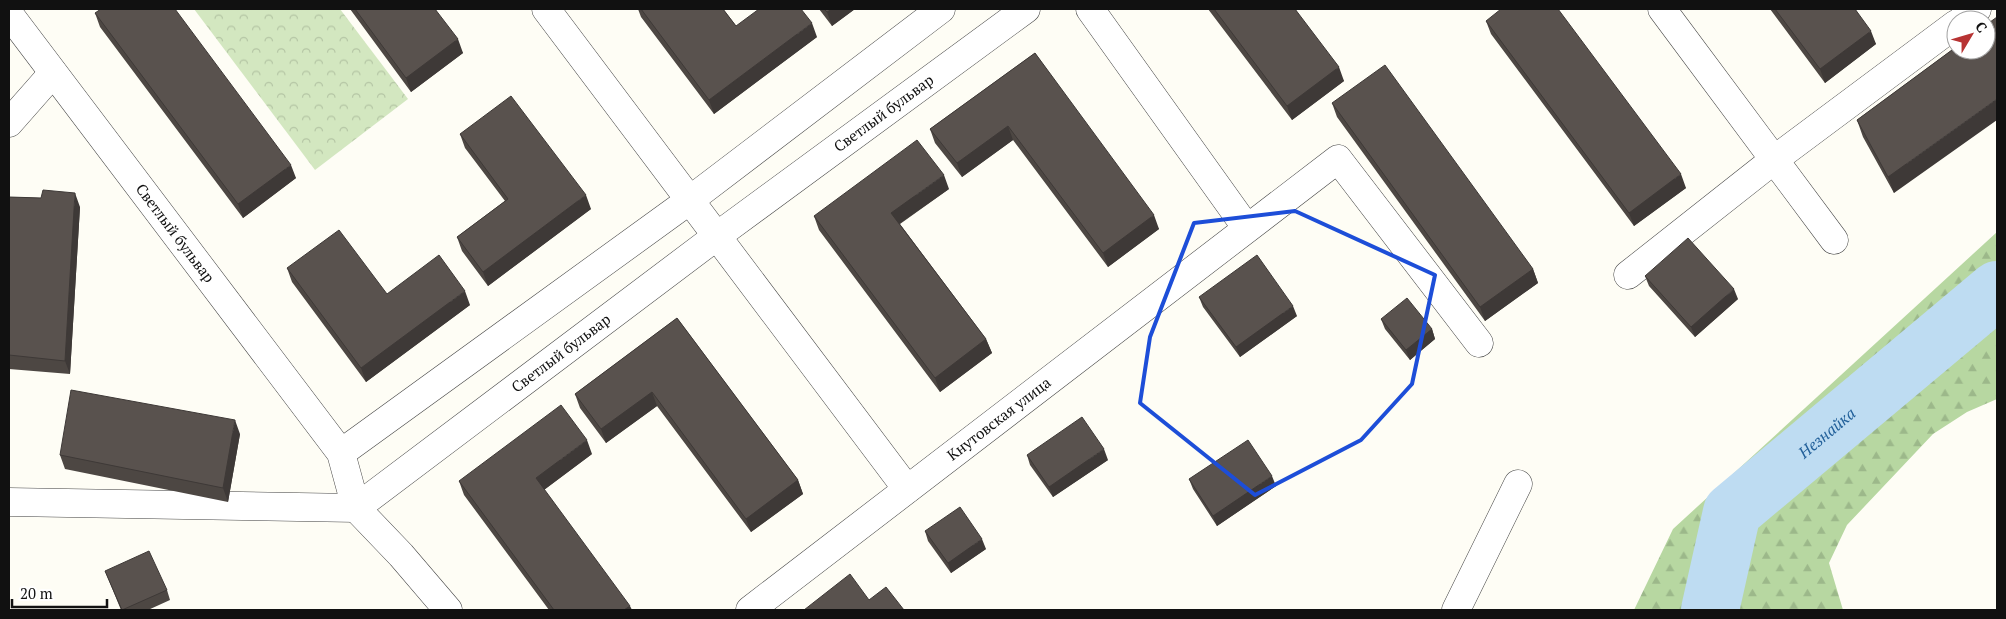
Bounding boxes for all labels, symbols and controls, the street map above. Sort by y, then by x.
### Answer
north arrow [1946,10,1996,60]
text: С [1971,17,1992,36]
street label: Светлый бульвар [829,69,937,156]
street label: Светлый бульвар [132,179,220,286]
street label: Светлый бульвар [507,309,614,396]
street label: Кнутовская улица [943,372,1055,464]
water label: Незнайка [1793,402,1860,464]
scale bar [12,576,108,608]
text: 20 m [20,583,53,603]

